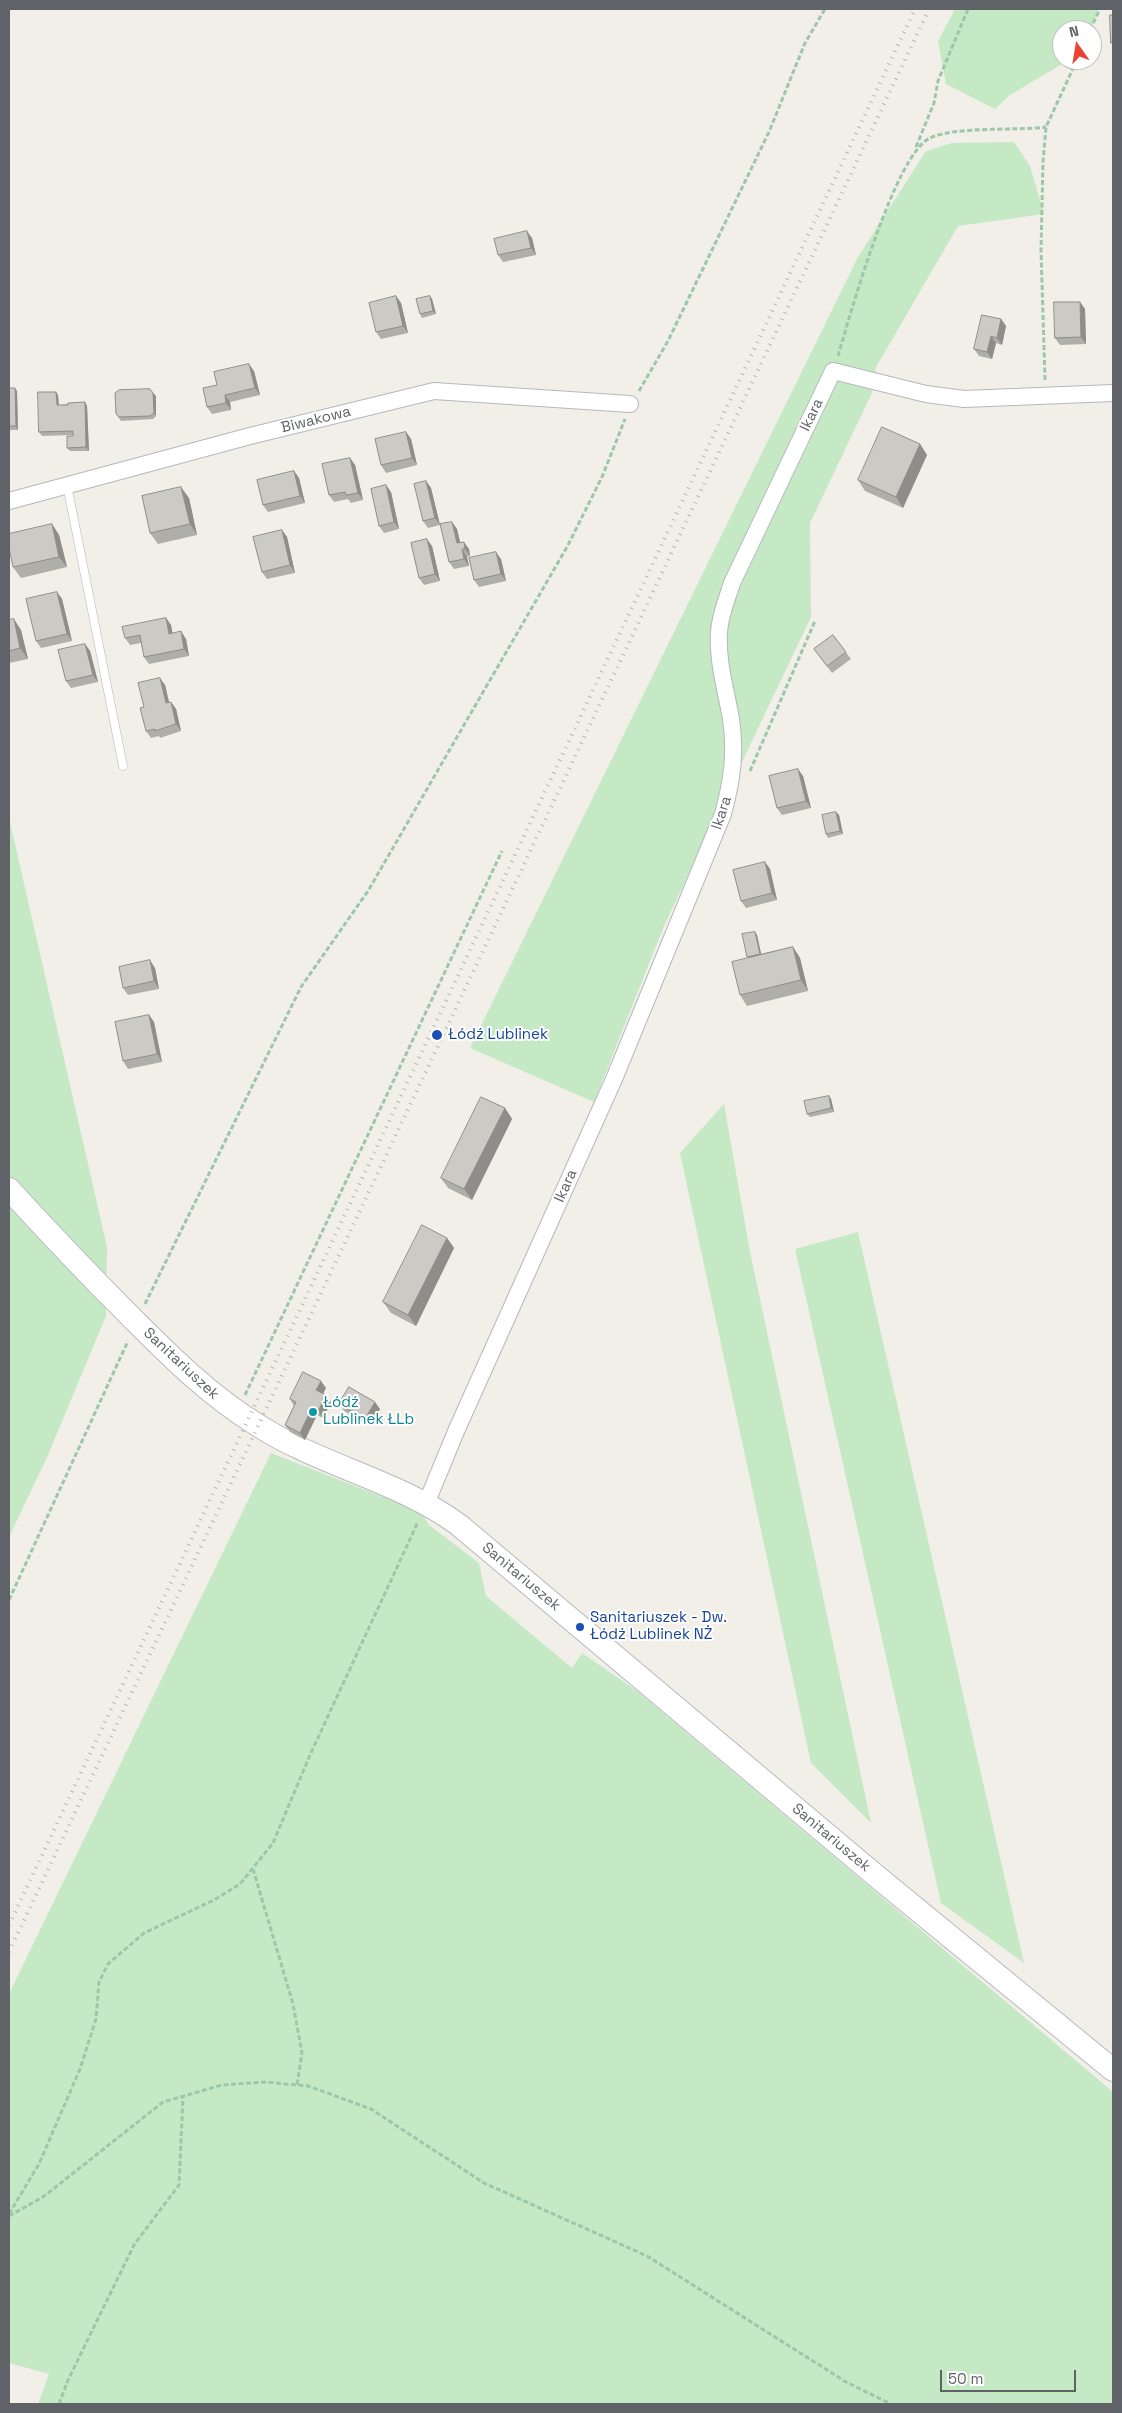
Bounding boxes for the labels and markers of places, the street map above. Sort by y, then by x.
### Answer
place label: Łódź Lublinek [448,1026,548,1044]
marker: Łódź Lublinek [430,1028,444,1042]
place label: Łódź Lublinek ŁLb [323,1394,414,1429]
marker: Łódź Lublinek ŁLb [307,1406,319,1418]
place label: Sanitariuszek - Dw. Łódź Lublinek NŻ [590,1609,727,1644]
marker: Sanitariuszek - Dw. Łódź Lublinek NŻ [574,1621,586,1633]

